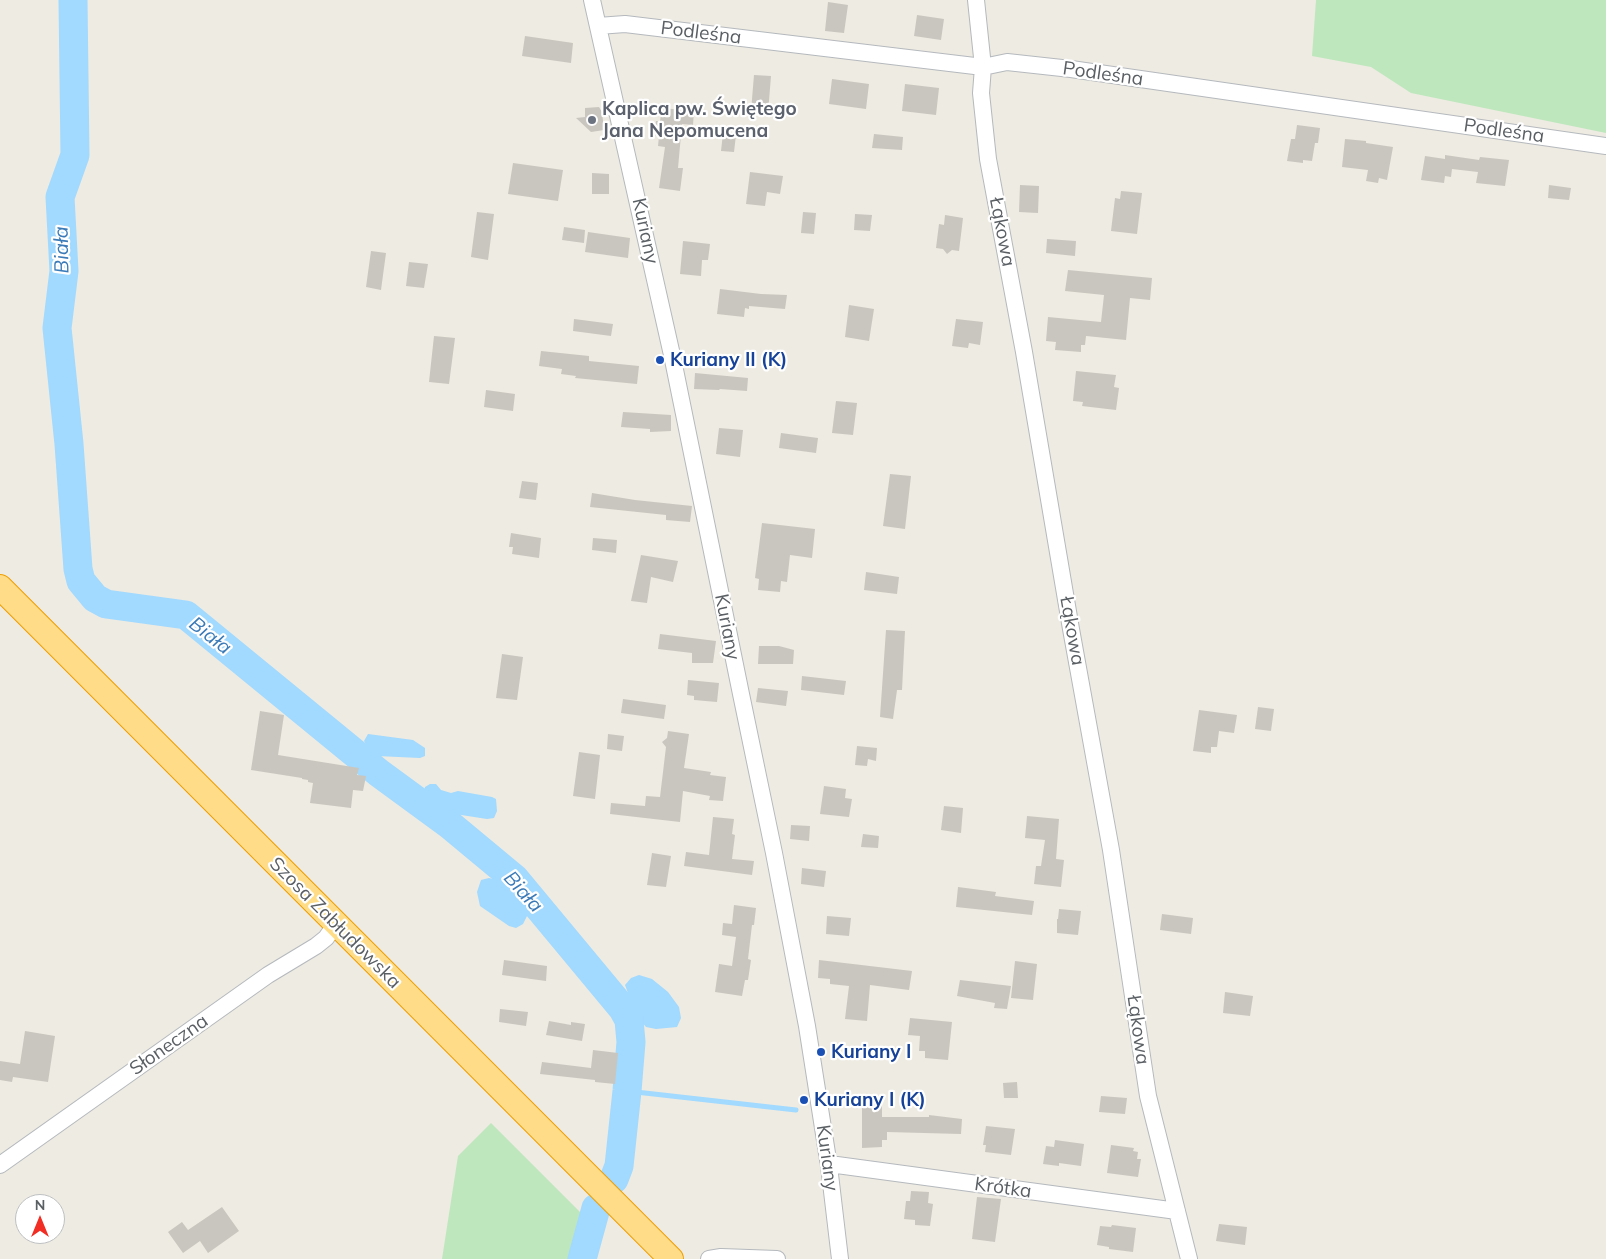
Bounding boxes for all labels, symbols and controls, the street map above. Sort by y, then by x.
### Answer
street label: Podleśna [659,17,743,49]
street label: Podleśna [1061,57,1145,91]
place label: Kaplica pw. Świętego Jana Nepomucena [602,98,797,142]
marker: Kaplica pw. Świętego Jana Nepomucena [586,114,598,126]
street label: Podleśna [1462,114,1546,148]
street label: Kuriany [627,196,663,266]
street label: Łąkowa [984,196,1020,268]
water label: Biała [50,226,74,274]
place label: Kuriany II (K) [670,349,787,371]
marker: Kuriany II (K) [654,354,666,366]
street label: Kuriany [709,592,745,662]
street label: Łąkowa [1055,595,1089,667]
water label: Biała [184,612,236,660]
street label: Szosa Zabłudowska [265,853,405,993]
water label: Biała [498,866,548,918]
street label: Łąkowa [1122,994,1154,1066]
street label: Słoneczna [125,1010,213,1080]
place label: Kuriany I [831,1041,911,1063]
marker: Kuriany I [815,1046,827,1058]
place label: Kuriany I (K) [814,1089,926,1111]
marker: Kuriany I (K) [798,1094,810,1106]
street label: Kuriany [811,1123,843,1193]
street label: Krótka [973,1173,1033,1203]
north arrow [15,1194,65,1244]
text: N [35,1196,45,1214]

